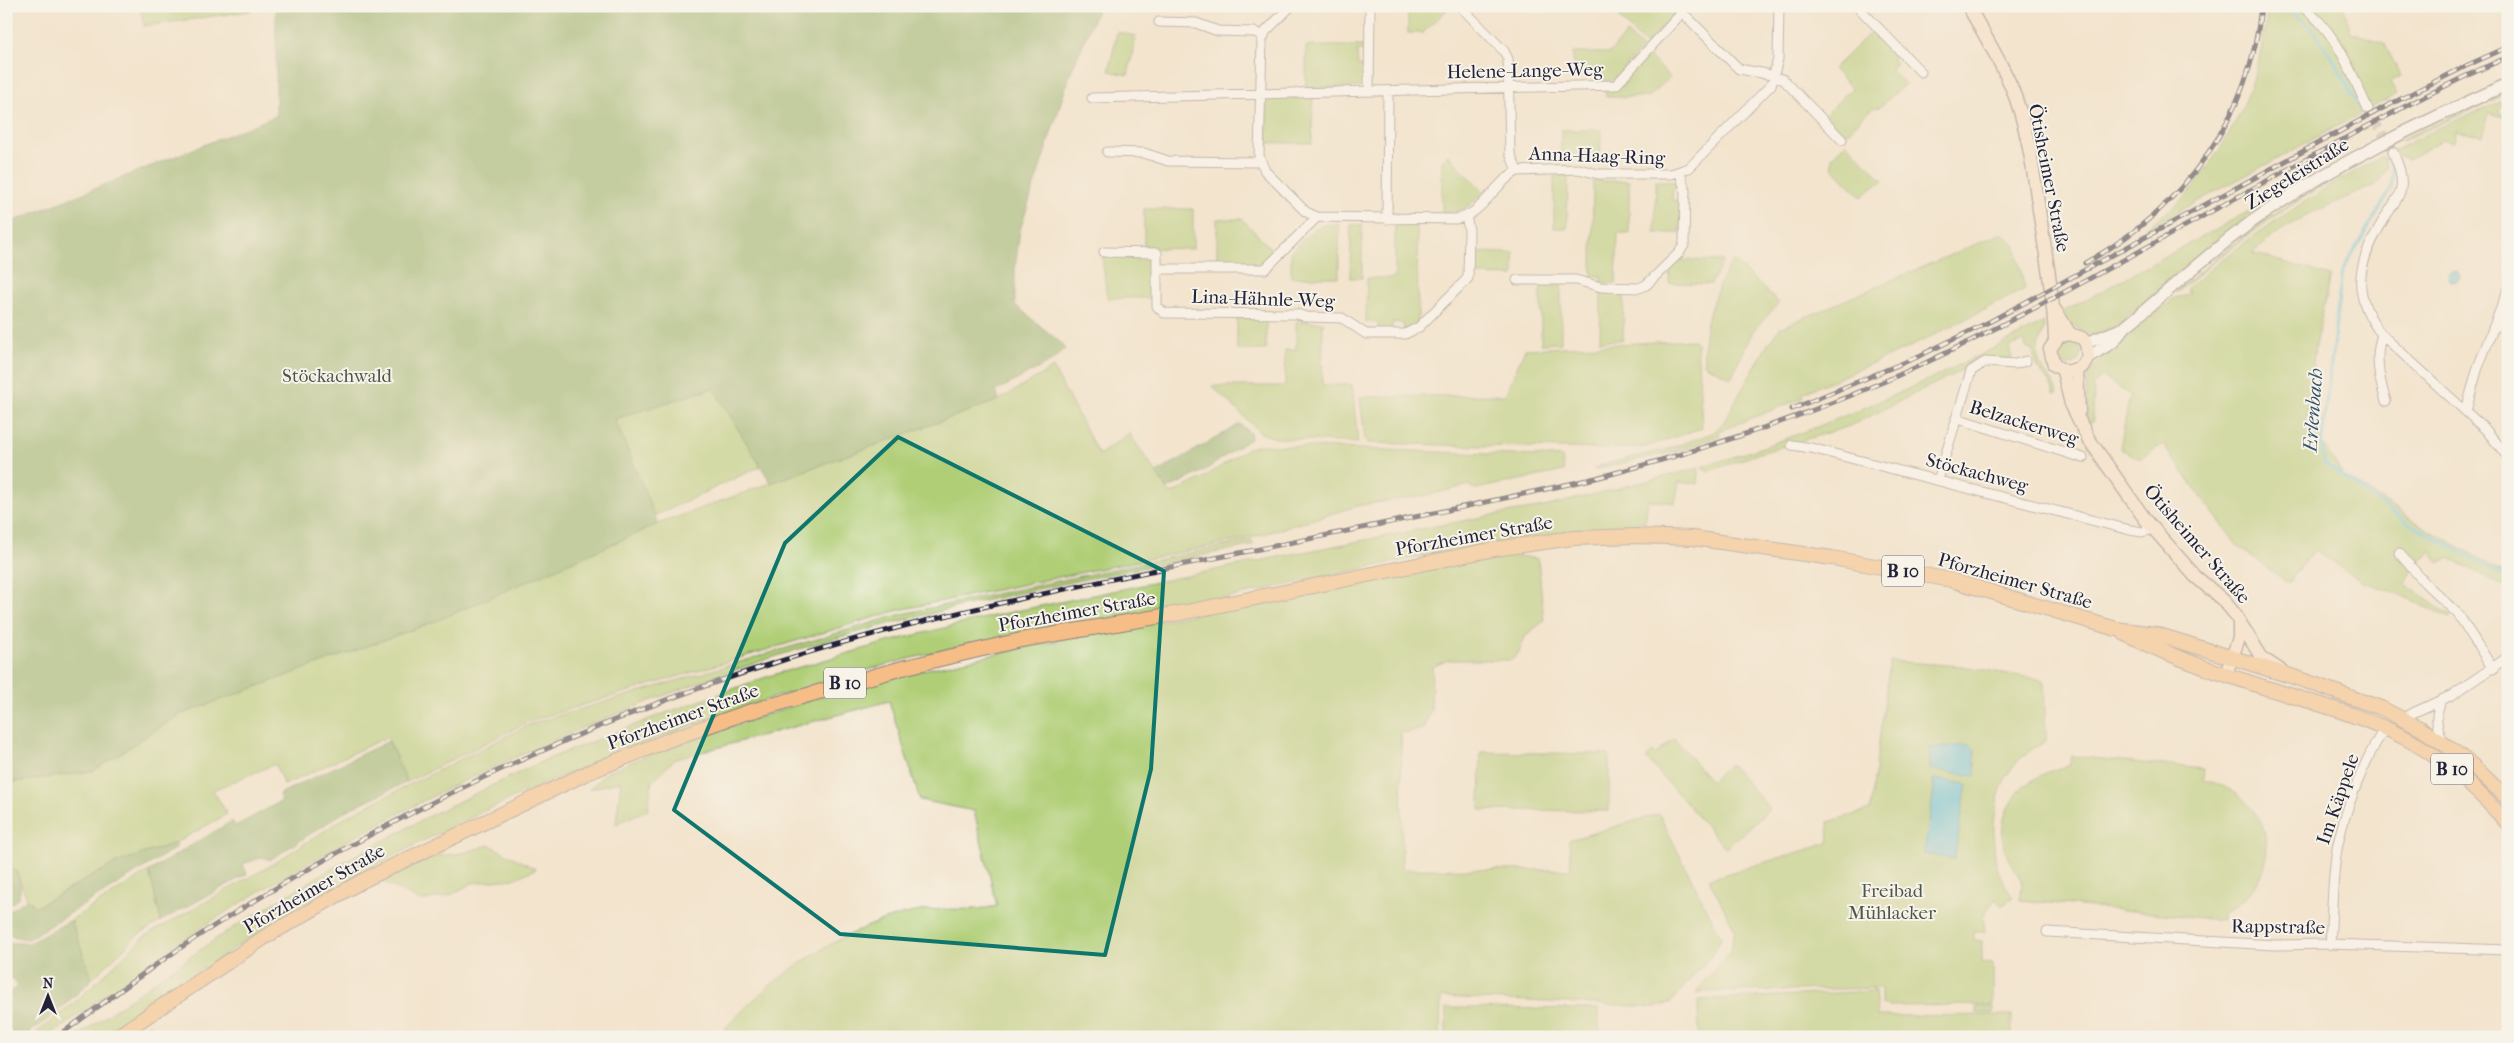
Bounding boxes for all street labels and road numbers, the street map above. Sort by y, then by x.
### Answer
street label: Helene-Lange-Weg [1446,59,1604,83]
street label: Ötisheimer Straße [2024,102,2074,254]
street label: Ziegeleistraße [2241,133,2353,215]
street label: Anna-Haag-Ring [1527,143,1666,169]
street label: Lina-Hähnle-Weg [1191,285,1336,313]
street label: Belzackerweg [1967,396,2082,450]
street label: Stöckachweg [1923,449,2031,497]
street label: Ötisheimer Straße [2139,480,2255,608]
street label: Pforzheimer Straße [1394,511,1554,561]
street label: Pforzheimer Straße [1935,548,2095,614]
road number: B 10 [1882,556,1924,586]
street label: Pforzheimer Straße [997,587,1157,637]
road number: B 10 [824,668,866,698]
street label: Pforzheimer Straße [604,679,762,755]
street label: Im Käppele [2312,751,2364,847]
road number: B 10 [2431,754,2473,784]
street label: Pforzheimer Straße [239,840,389,938]
street label: Rappstraße [2231,915,2325,939]

